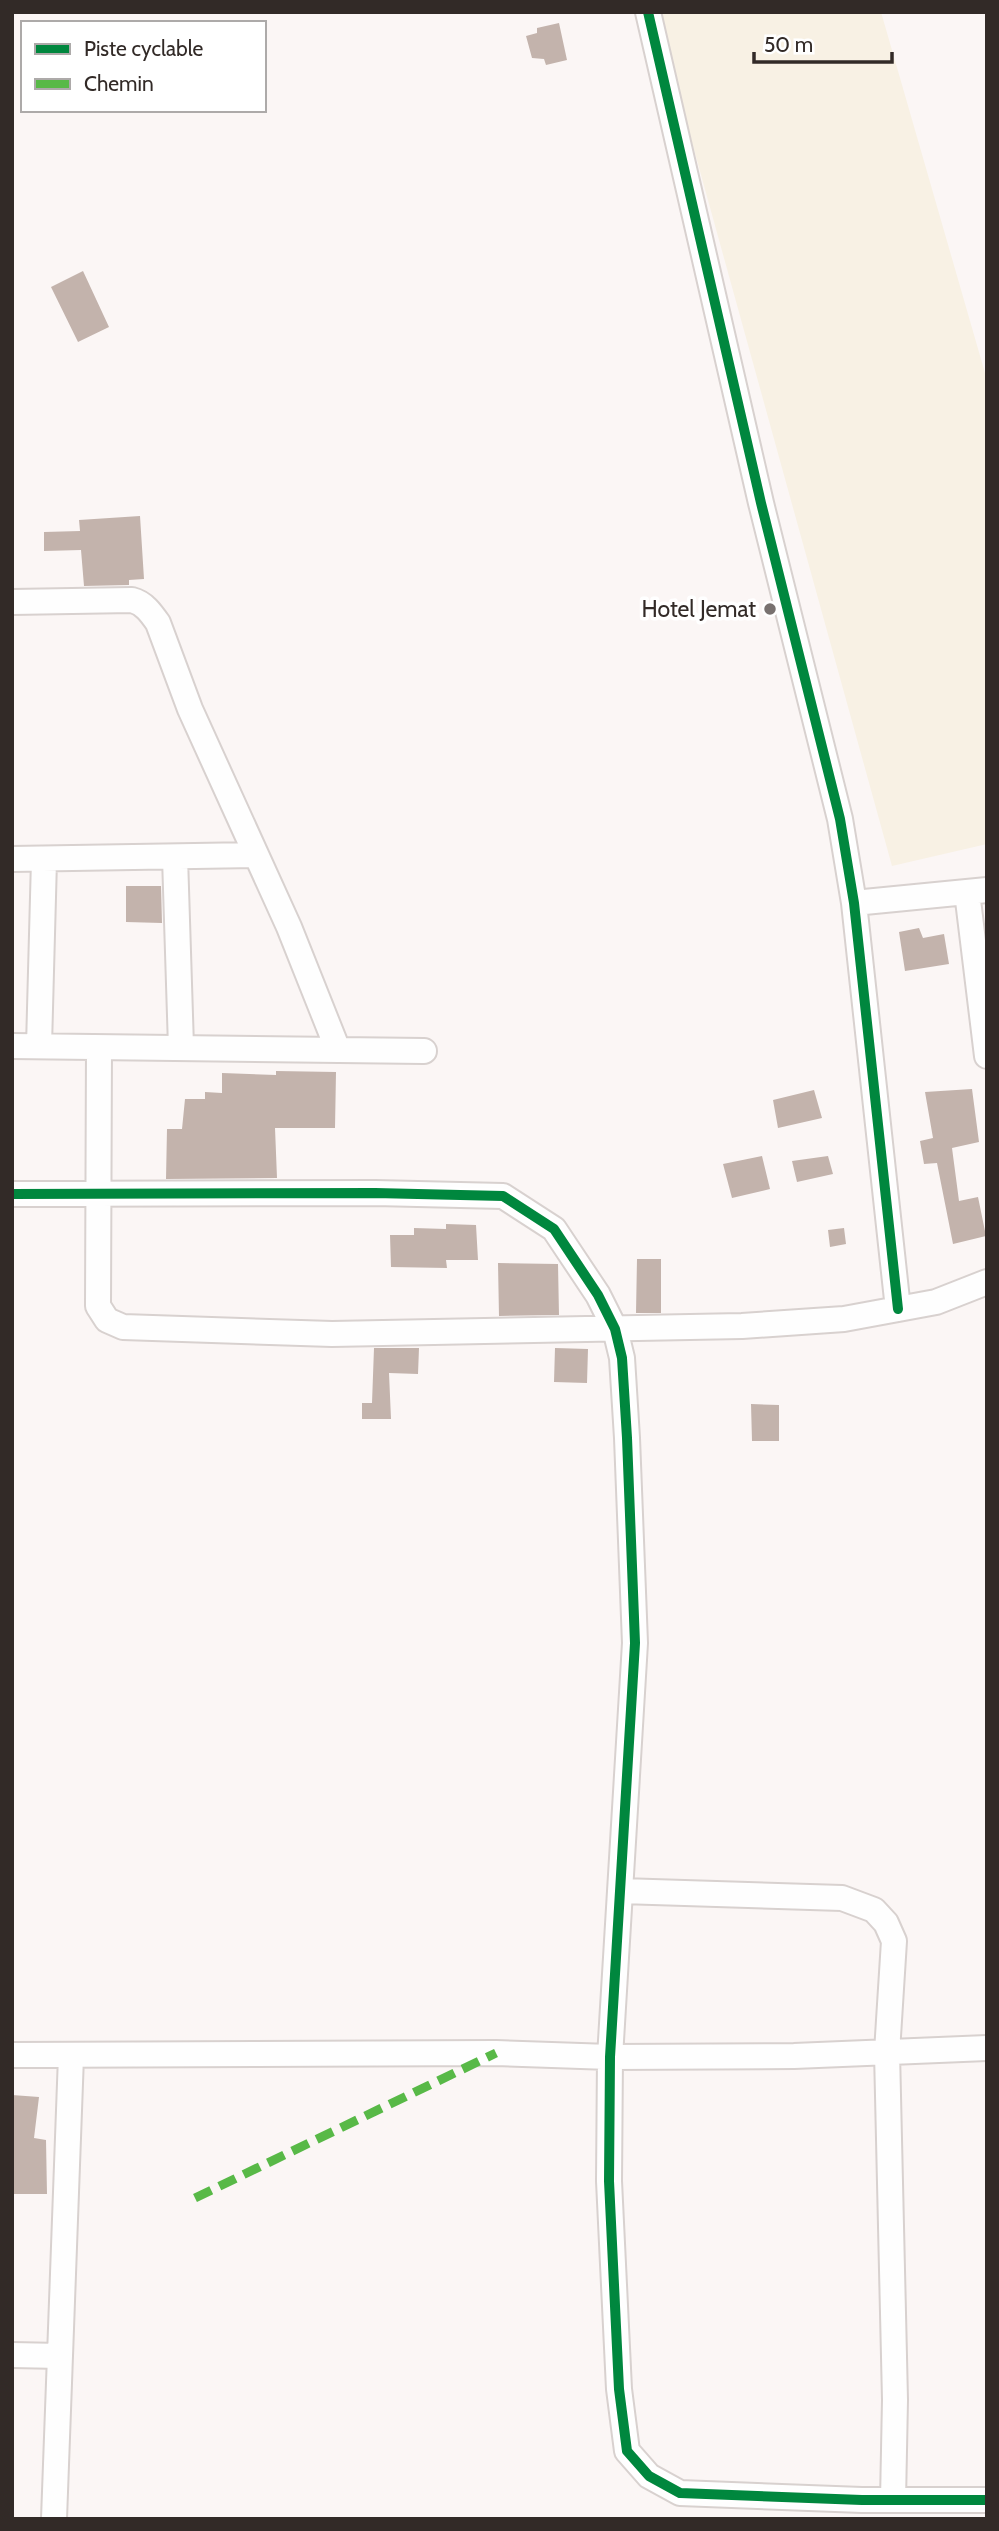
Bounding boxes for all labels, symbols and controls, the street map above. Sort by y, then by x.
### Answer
legend [21,21,266,112]
scale bar [754,21,892,65]
text: 50 m [764,32,813,57]
text: Piste cyclable [84,36,204,61]
text: Chemin [84,71,154,96]
place label: Hotel Jemat [642,595,756,623]
marker: Hotel Jemat [762,601,778,617]

